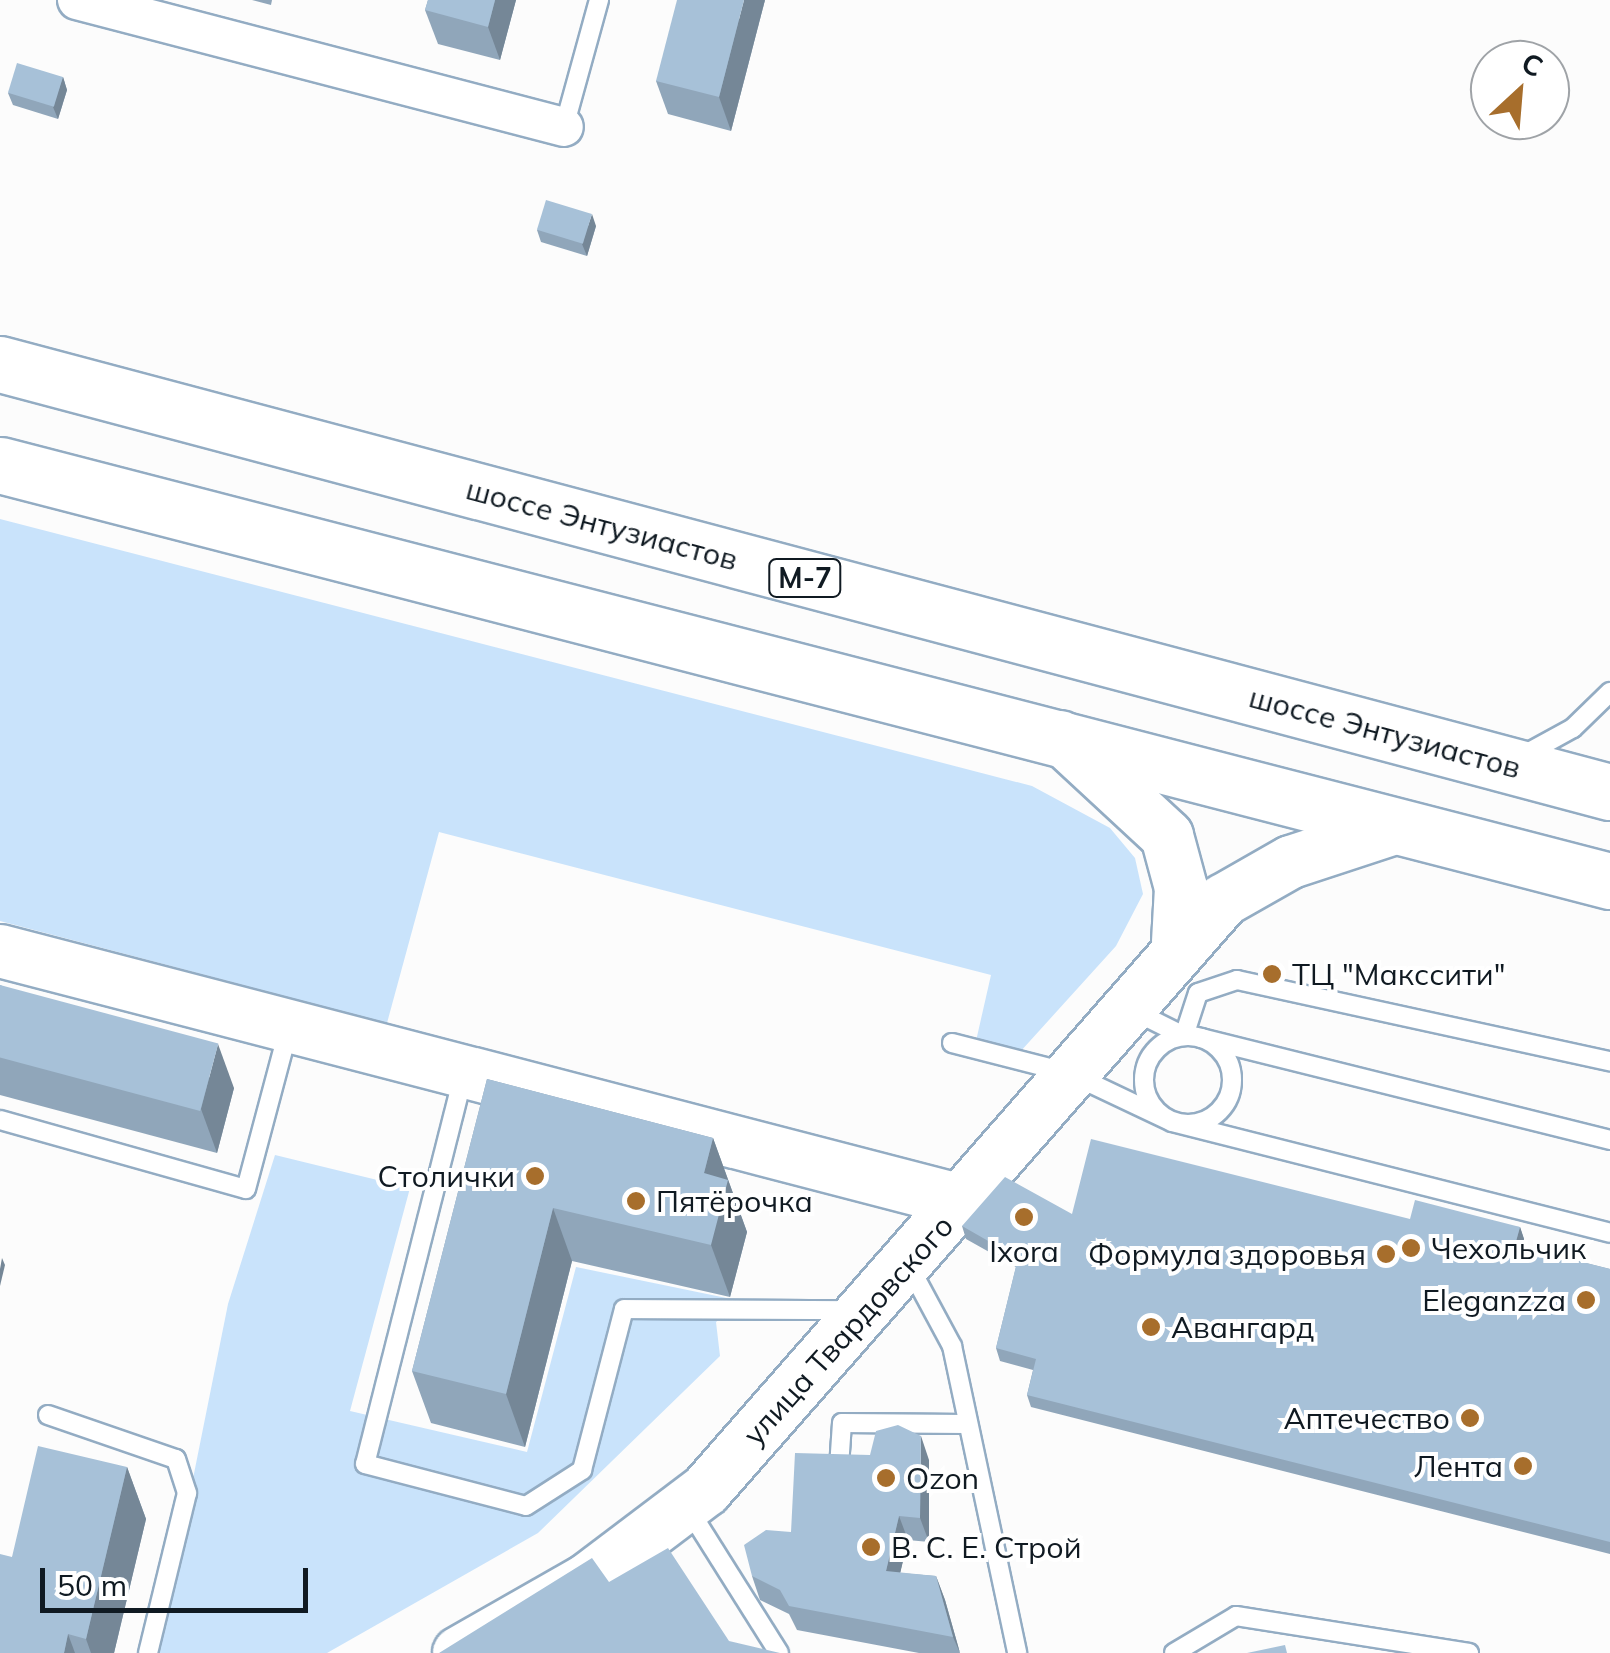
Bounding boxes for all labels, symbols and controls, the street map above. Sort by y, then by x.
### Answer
north arrow [1470,40,1570,140]
text: С [1516,44,1549,84]
street label: шоссе Энтузиастов [462,470,742,578]
road number: М-7 [768,555,842,601]
street label: шоссе Энтузиастов [1245,678,1525,786]
place label: ТЦ "Макссити" [1292,956,1505,992]
marker: ТЦ "Макссити" [1261,963,1283,985]
place label: Столички [377,1158,515,1194]
marker: Столички [524,1165,546,1187]
place label: Пятёрочка [656,1183,813,1219]
marker: Пятёрочка [625,1190,647,1212]
marker: Ixora [1013,1206,1035,1228]
street label: улица Твардовского [735,1208,961,1452]
place label: Чехольчик [1431,1230,1586,1266]
place label: Ixora [989,1233,1059,1269]
place label: Формула здоровья [1088,1236,1366,1272]
marker: Чехольчик [1400,1237,1422,1259]
marker: Формула здоровья [1375,1243,1397,1265]
place label: Eleganzza [1422,1282,1566,1318]
marker: Eleganzza [1575,1289,1597,1311]
place label: Авангард [1171,1309,1314,1345]
marker: Авангард [1140,1316,1162,1338]
place label: Аптечество [1283,1400,1450,1436]
marker: Аптечество [1459,1407,1481,1429]
place label: Лента [1414,1448,1503,1484]
marker: Лента [1512,1455,1534,1477]
place label: Ozon [906,1460,979,1496]
marker: Ozon [875,1467,897,1489]
place label: В. С. Е. Строй [891,1529,1082,1565]
marker: В. С. Е. Строй [860,1536,882,1558]
scale bar [45,1548,312,1610]
text: 50 m [57,1566,127,1604]

